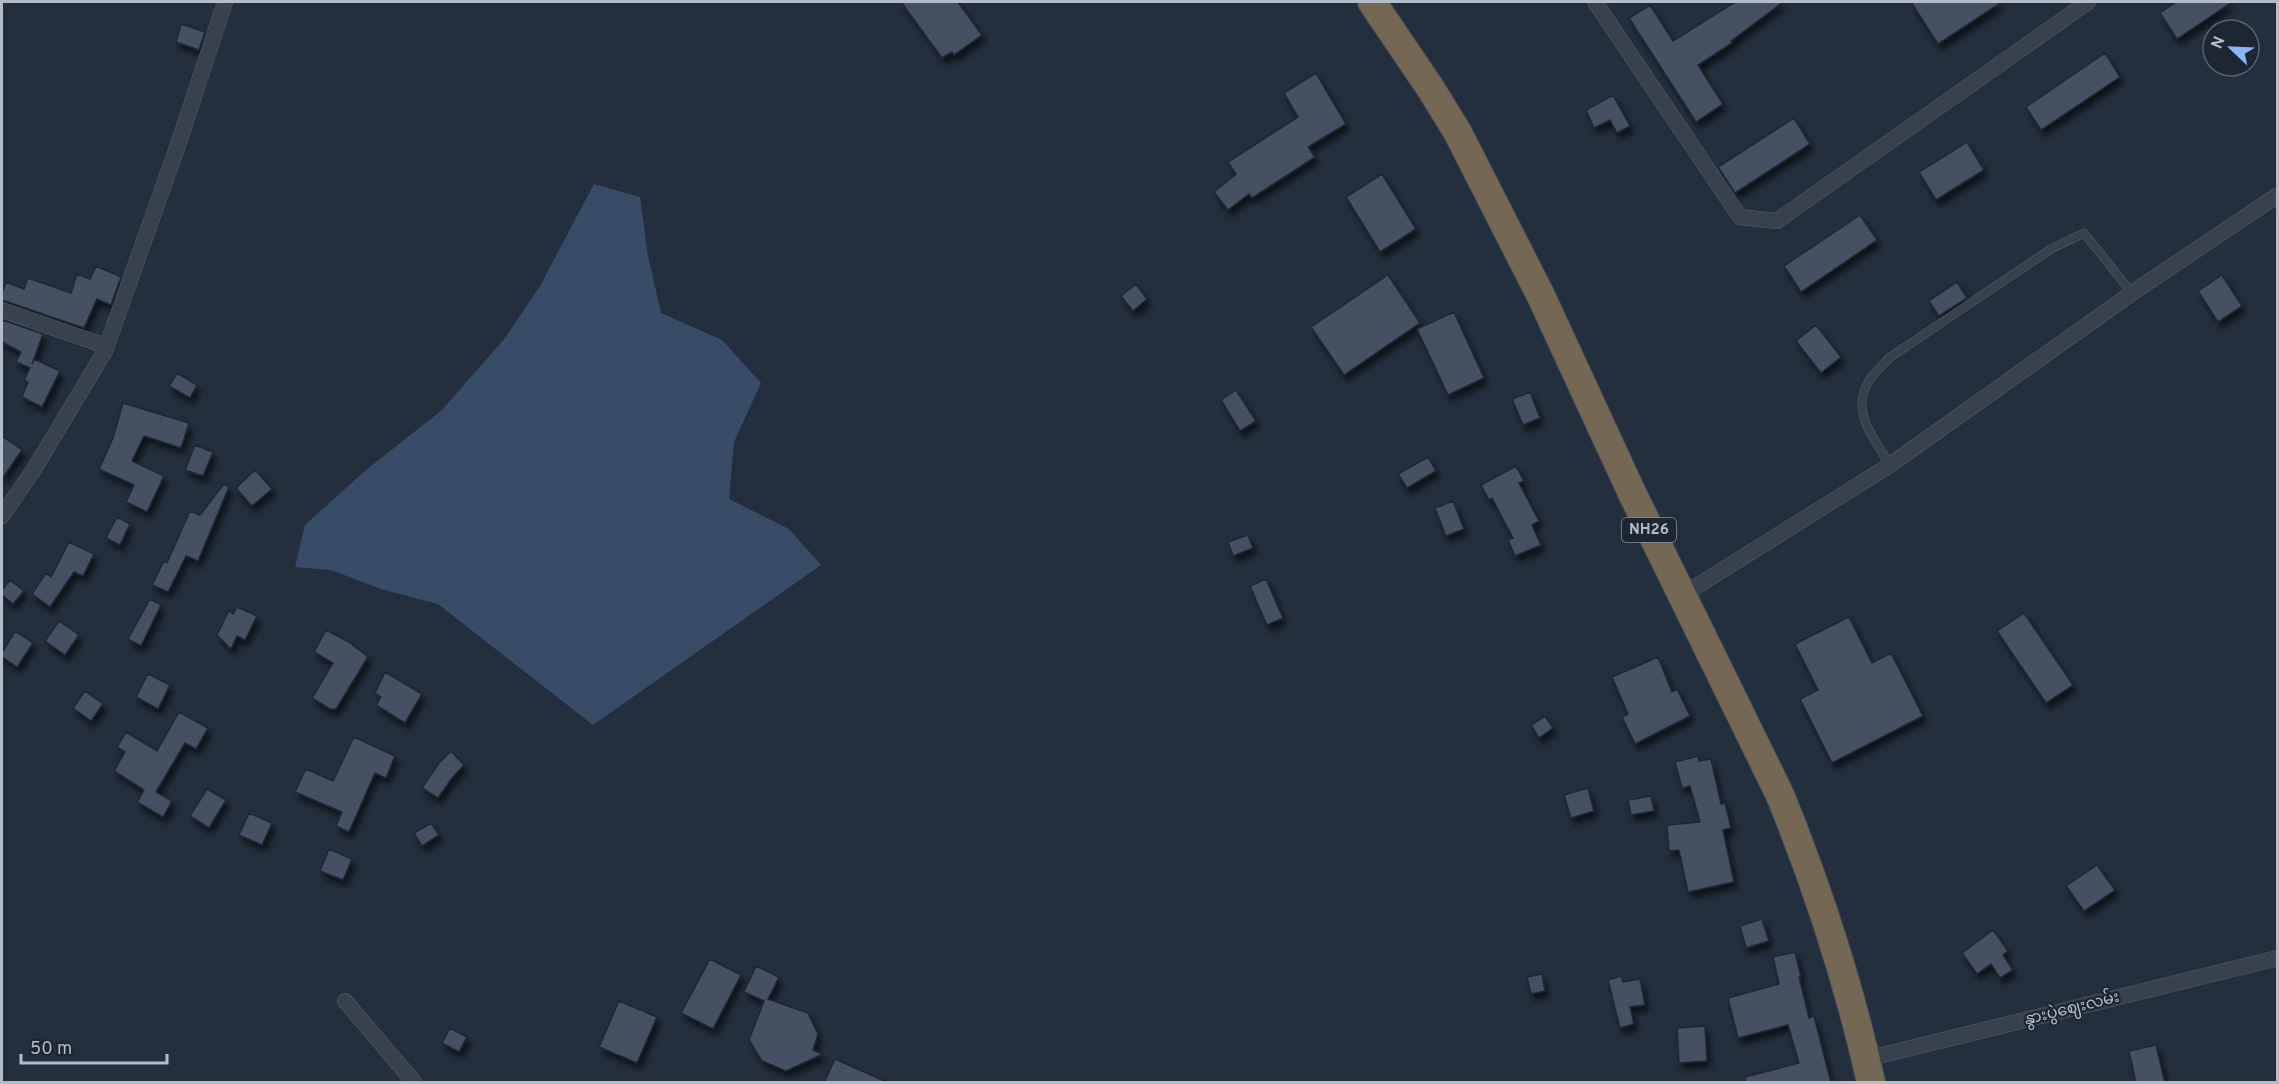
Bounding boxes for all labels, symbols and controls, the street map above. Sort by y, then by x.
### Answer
north arrow [2201,18,2261,78]
text: N [2208,34,2230,52]
road number: NH26 [1622,518,1676,542]
street label: နွားပွဲဈေးလမ်း [2022,985,2122,1032]
scale bar [21,1027,166,1065]
text: 50 m [30,1038,72,1061]

